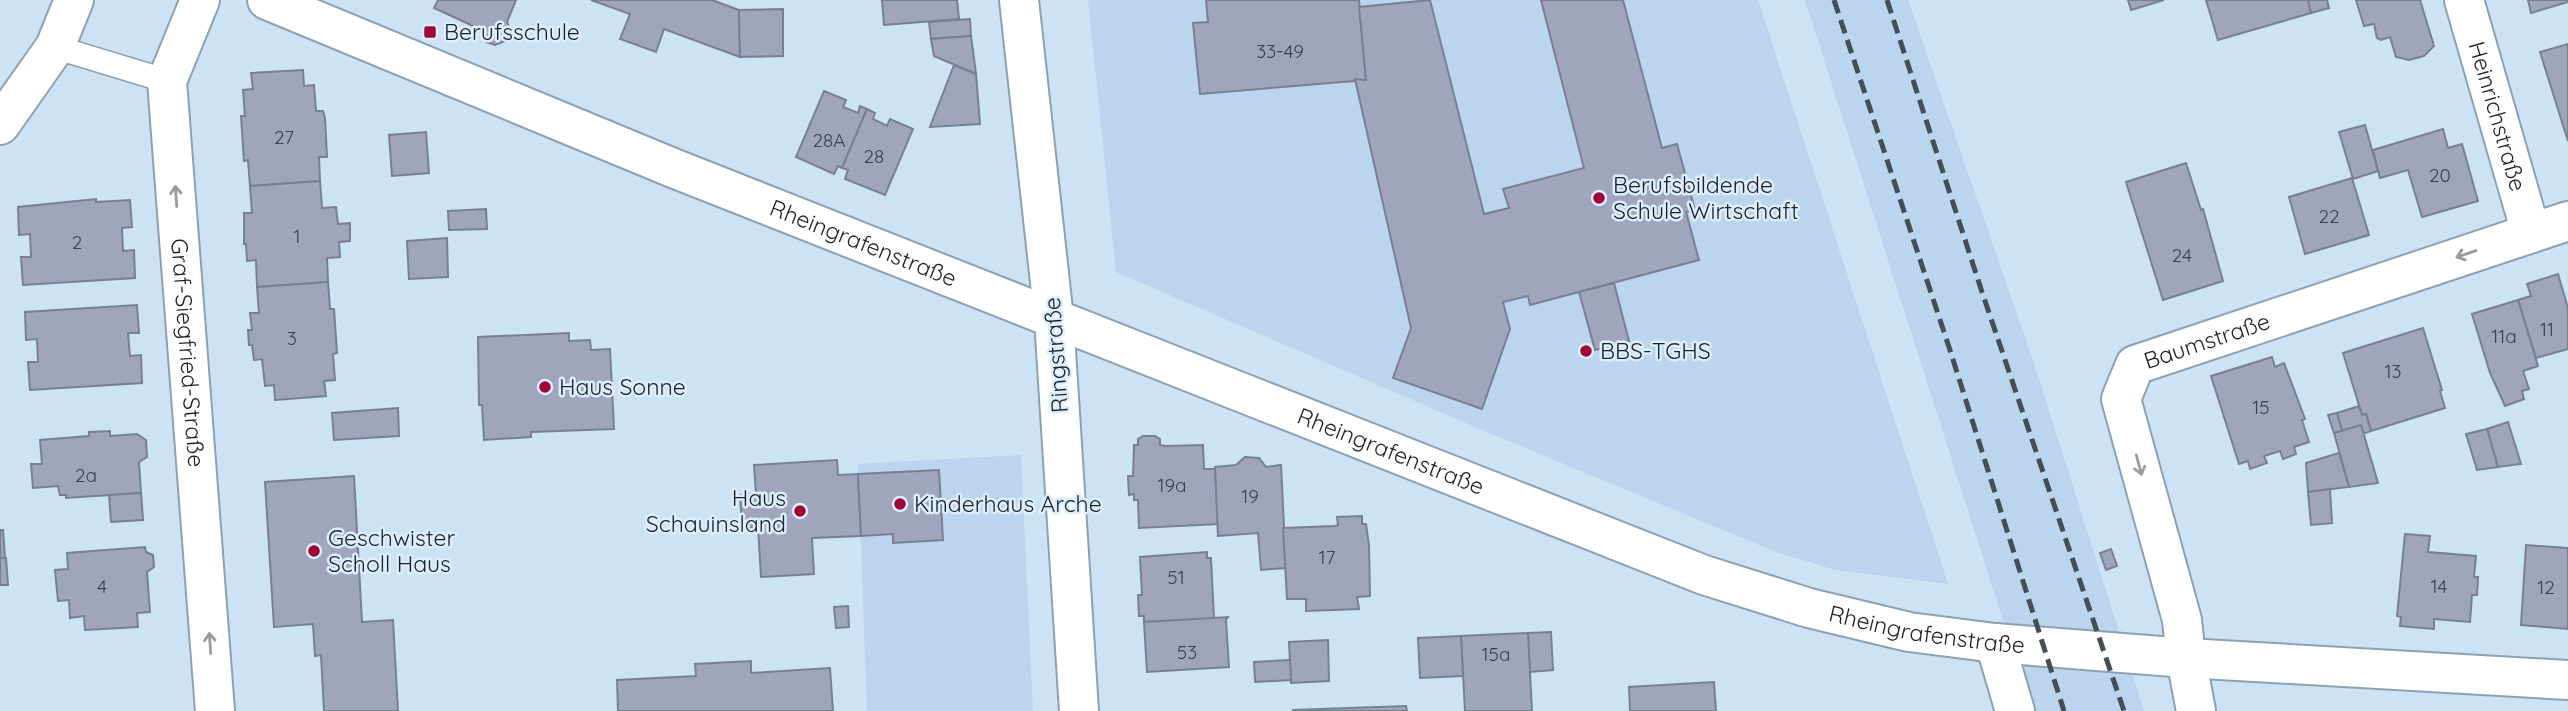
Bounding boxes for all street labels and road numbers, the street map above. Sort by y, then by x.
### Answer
street label: Heinrichstraße [2463,38,2533,194]
street label: Rheingrafenstraße [766,193,961,293]
street label: Graf-Siegfried-Straße [165,237,211,468]
street label: Ringstraße [1037,296,1074,414]
street label: Baumstraße [2140,306,2273,375]
street label: Rheingrafenstraße [1293,401,1489,501]
street label: Rheingrafenstraße [1826,598,2026,659]

